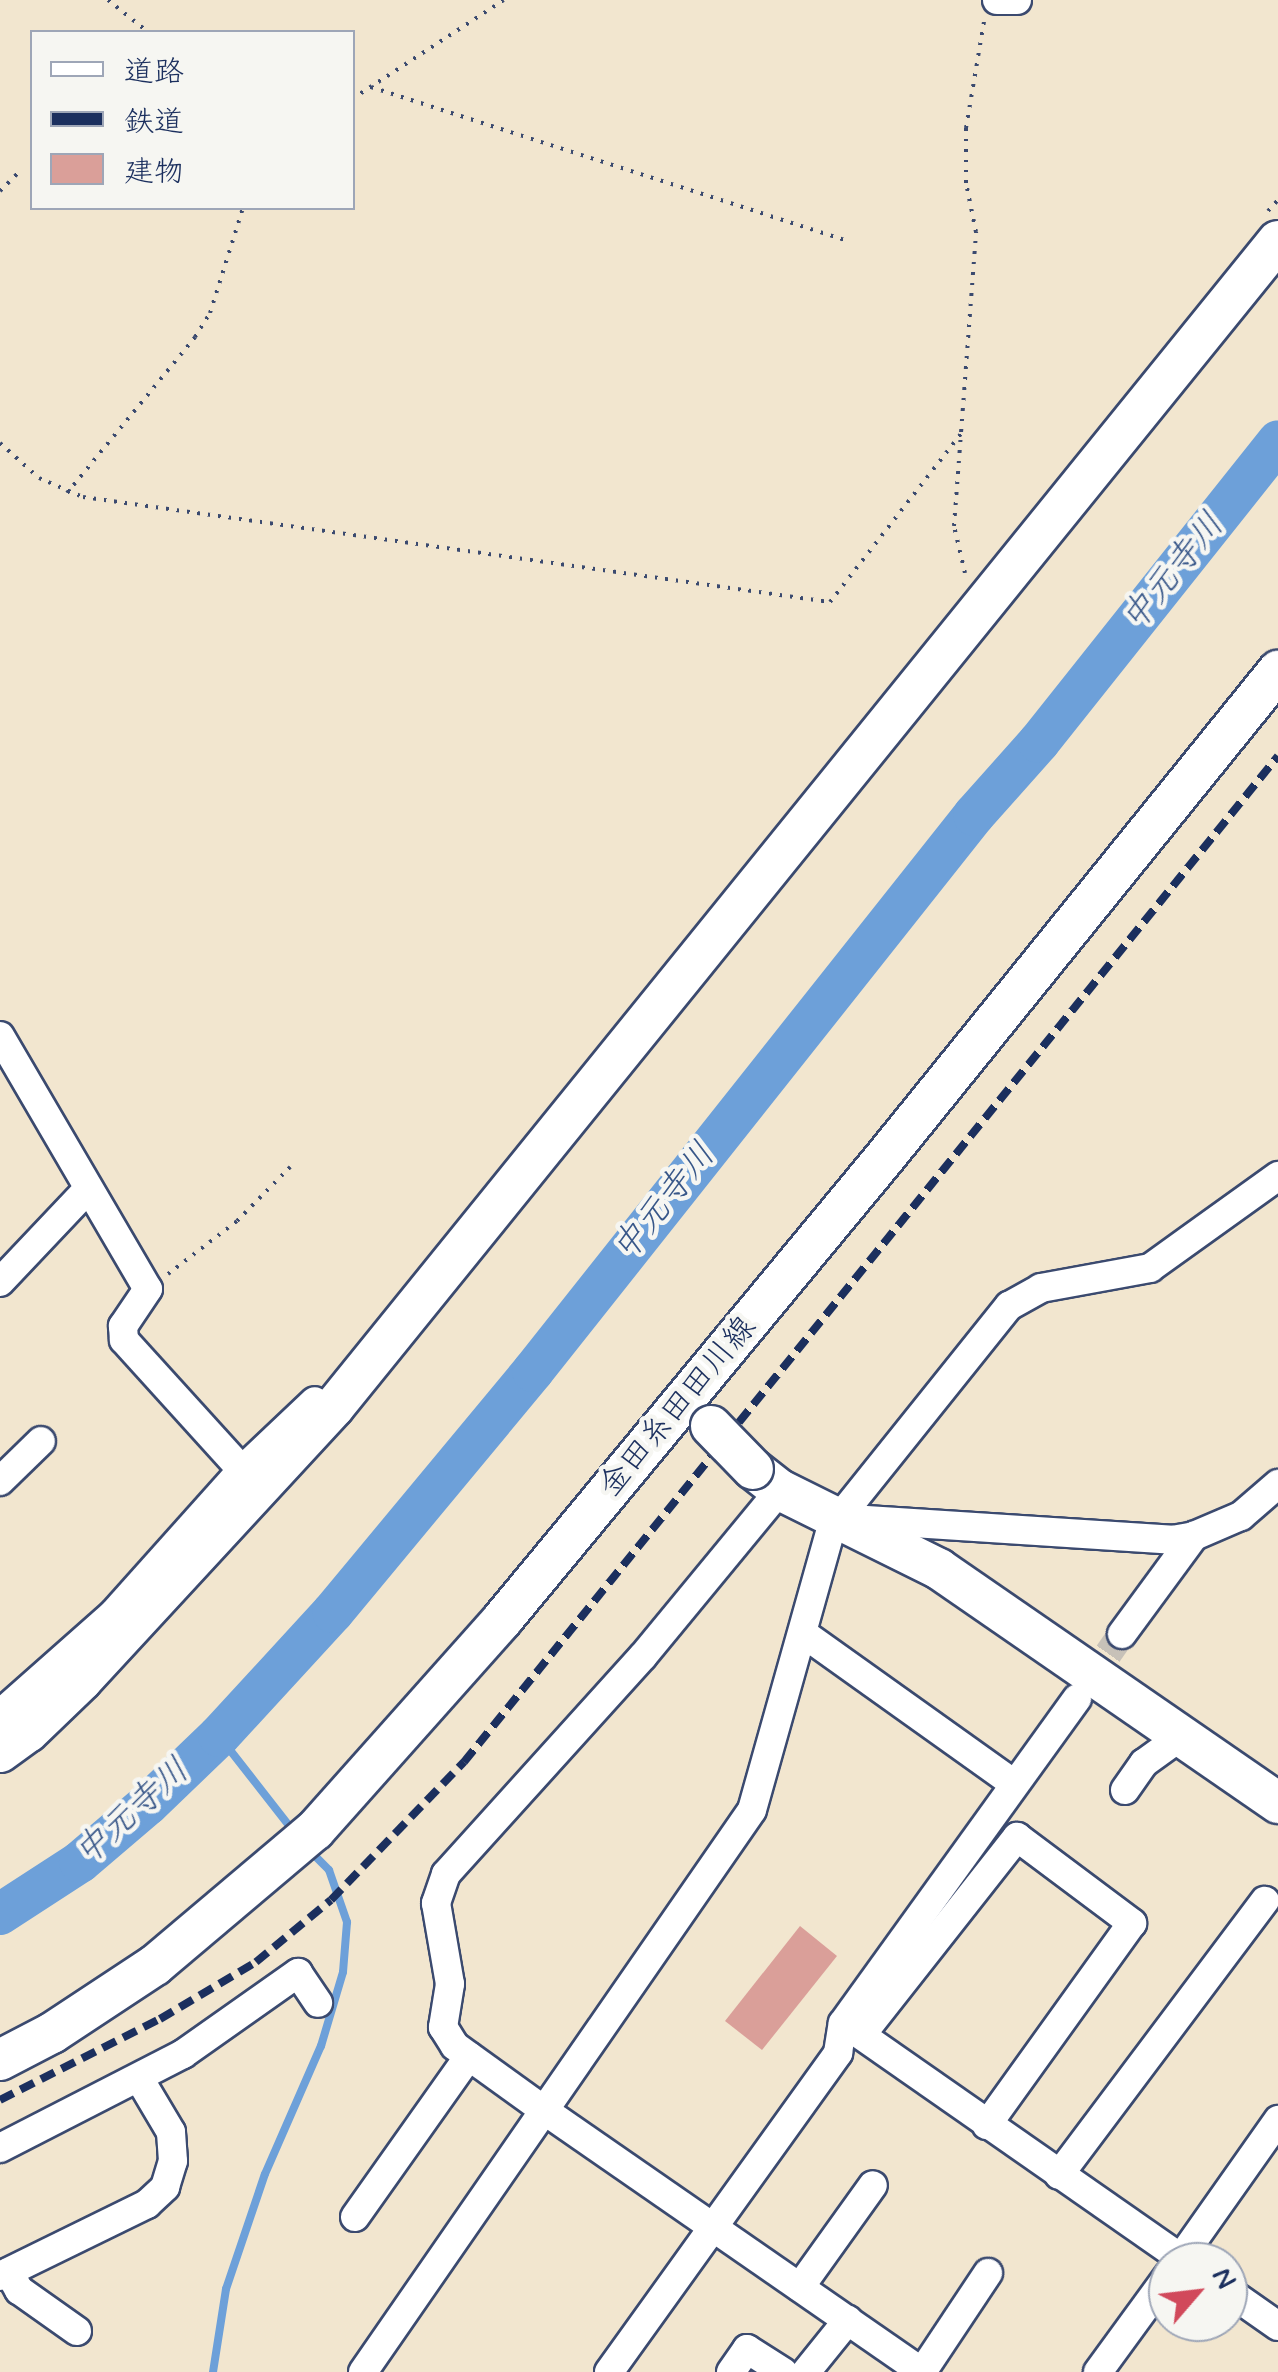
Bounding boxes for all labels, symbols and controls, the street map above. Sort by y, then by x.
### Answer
legend [30,30,355,210]
text: 道路 [124,53,184,92]
text: 鉄道 [124,103,184,142]
text: 建物 [124,153,184,192]
water label: 中元寺川 [1113,504,1233,640]
water label: 中元寺川 [604,1134,724,1270]
street label: 金田糸田田川線 [591,1309,765,1505]
water label: 中元寺川 [66,1750,198,1874]
north arrow [1148,2242,1248,2342]
text: N [1202,2262,1244,2296]

